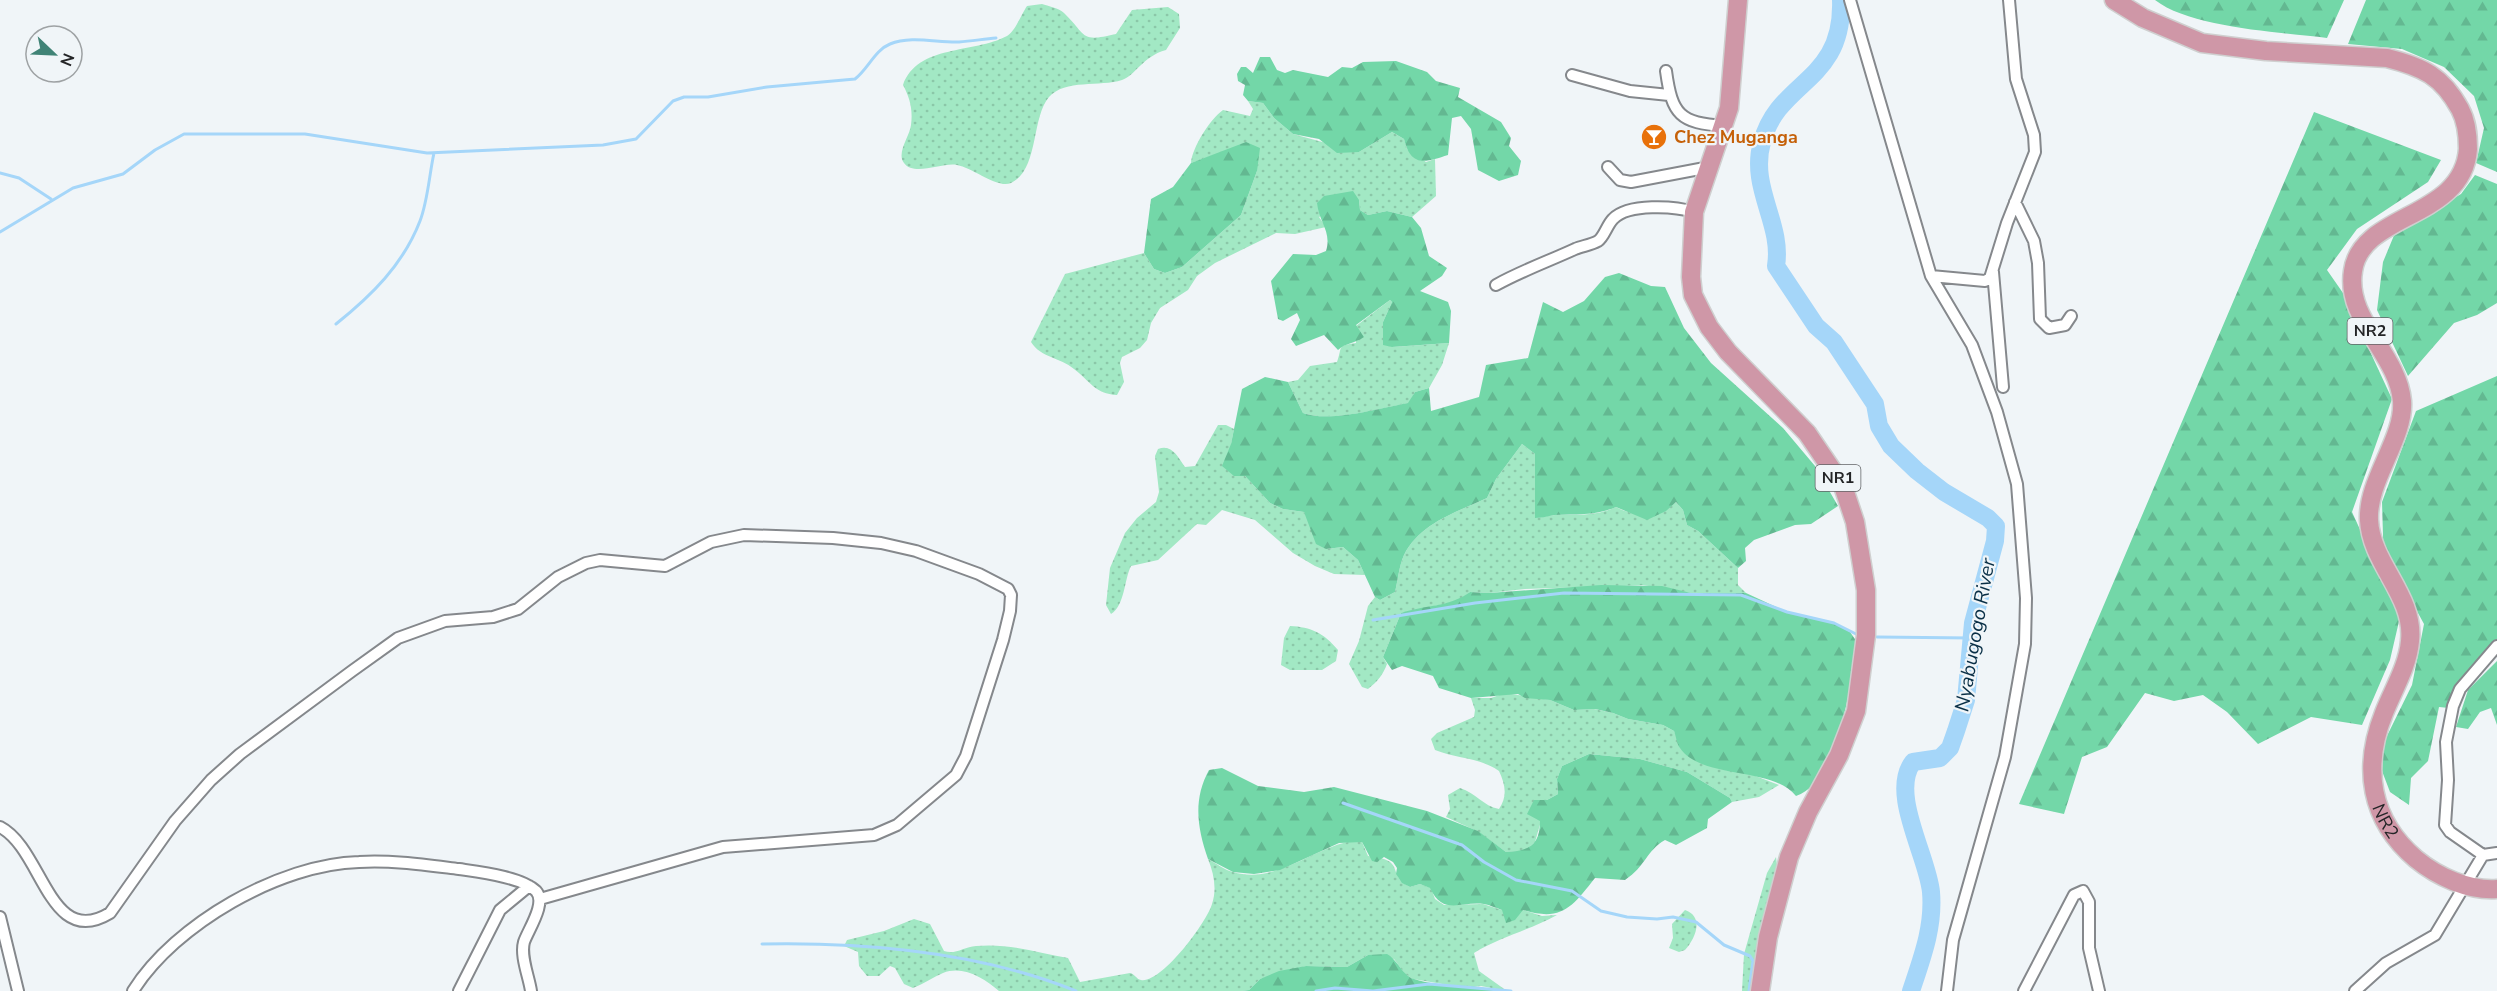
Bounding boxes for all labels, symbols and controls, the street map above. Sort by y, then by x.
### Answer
north arrow [24,24,84,84]
text: N [54,50,79,69]
bar icon: Chez Muganga [1639,122,1669,152]
place label: Chez Muganga [1674,125,1798,149]
road number: NR2 [2348,318,2392,344]
road number: NR1 [1816,465,1860,491]
water label: Nyabugogo River [1948,555,2002,714]
street label: NR2 [2367,800,2404,843]

